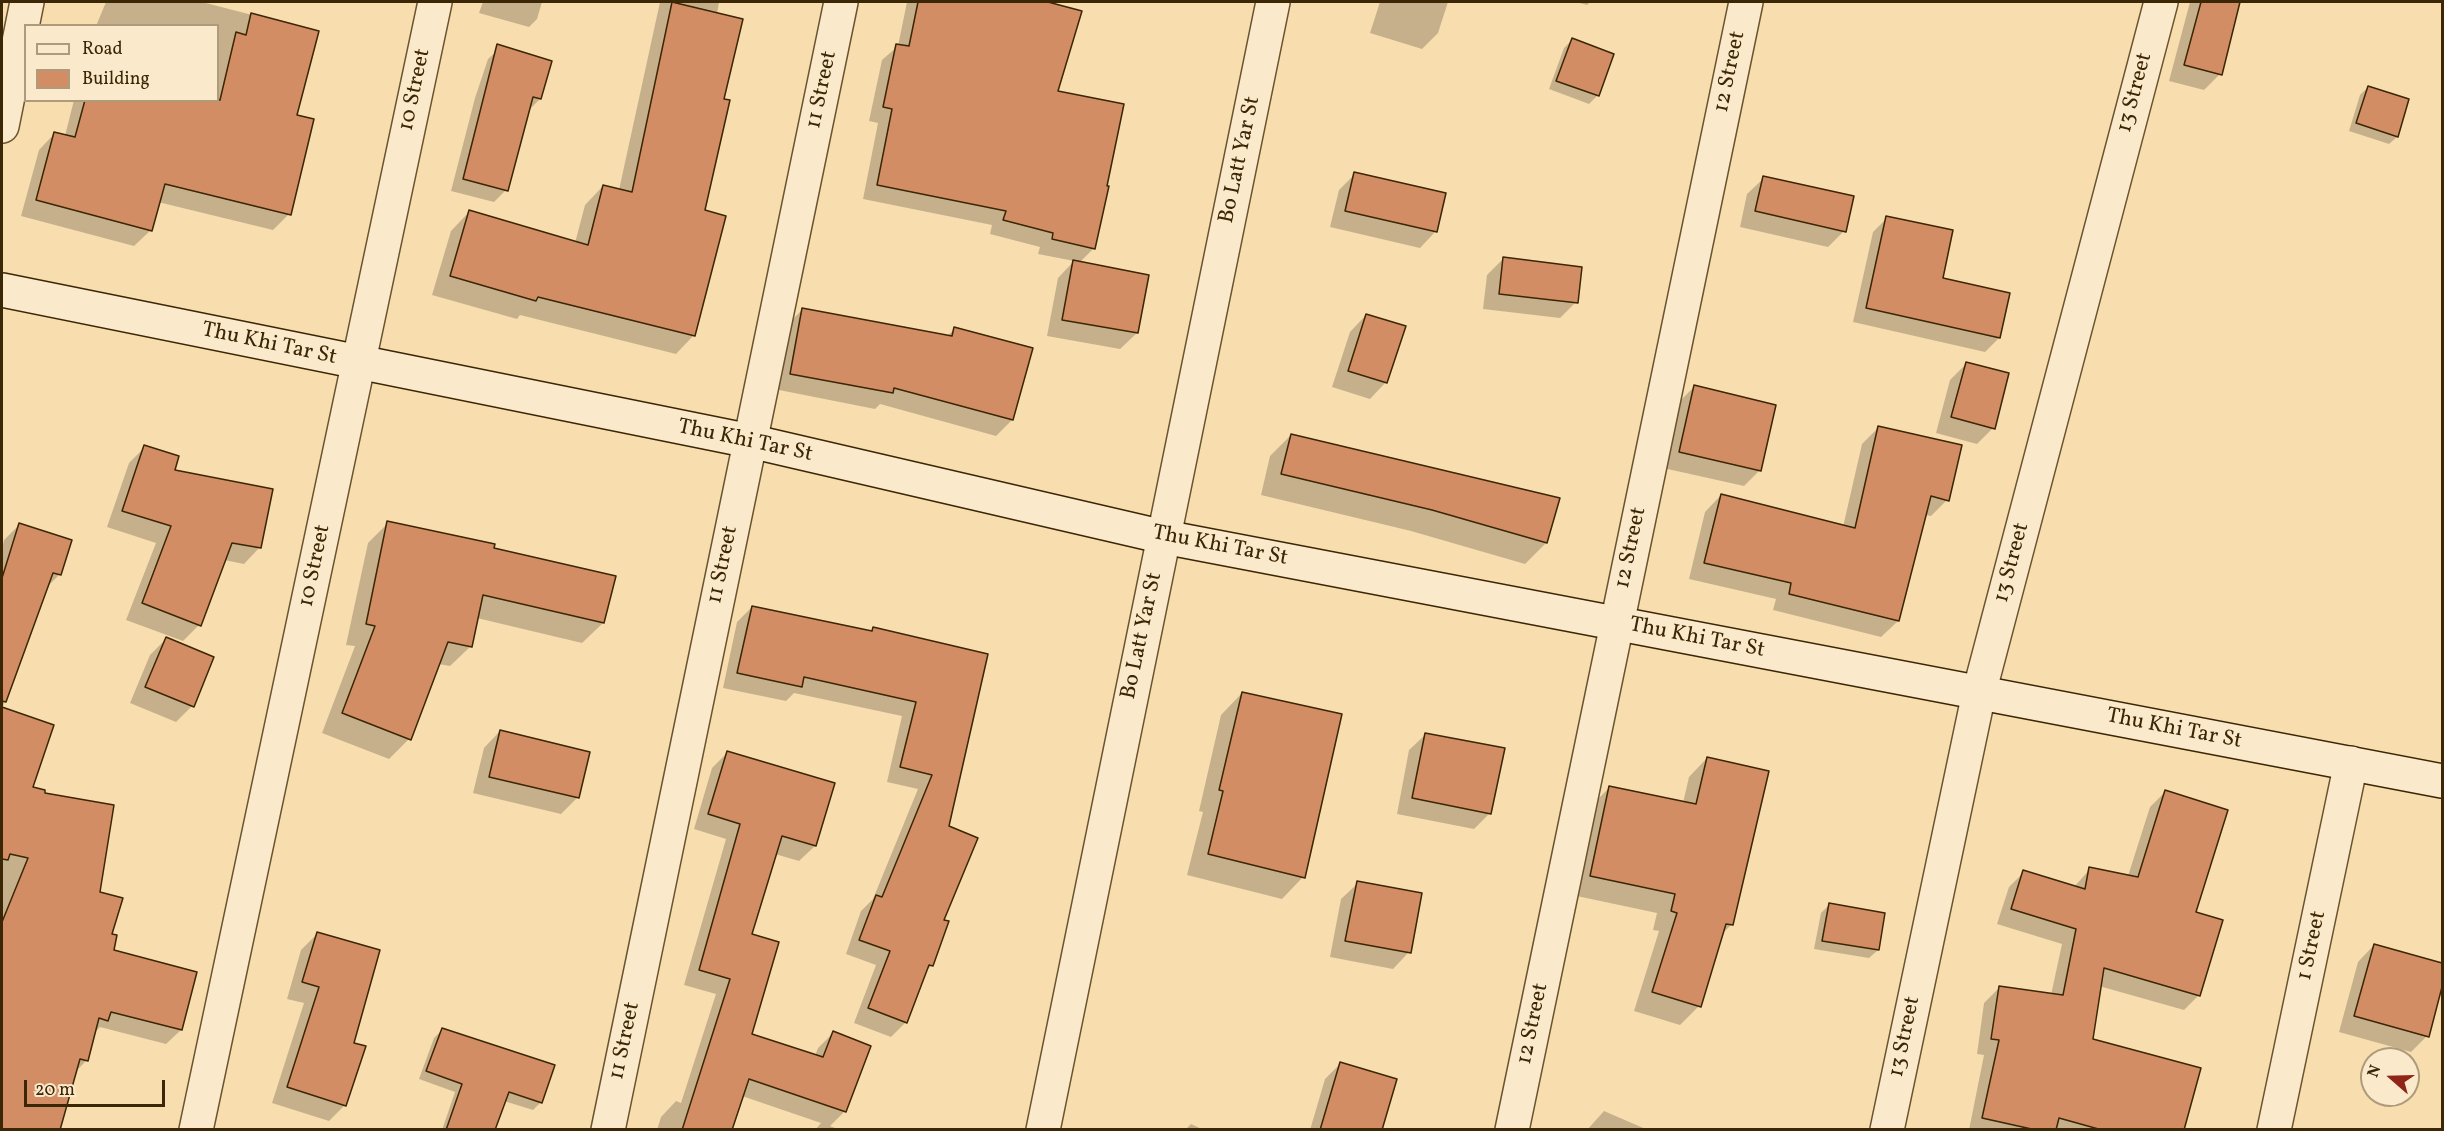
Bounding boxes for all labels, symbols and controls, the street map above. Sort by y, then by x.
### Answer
legend [24,24,219,102]
street label: 12 Street [1710,29,1752,115]
text: Road [82,37,123,62]
street label: 10 Street [394,46,438,134]
street label: 11 Street [802,49,844,131]
street label: 13 Street [2113,50,2159,136]
text: Building [82,67,150,92]
street label: Bo Latt Yar St [1215,94,1267,226]
street label: Thu Khi Tar St [199,318,339,372]
street label: Thu Khi Tar St [675,415,815,469]
street label: 12 Street [1611,505,1653,591]
street label: 13 Street [1990,520,2036,606]
street label: Thu Khi Tar St [1150,521,1290,573]
street label: 10 Street [294,522,338,610]
street label: 11 Street [703,524,745,606]
street label: Bo Latt Yar St [1117,570,1169,702]
street label: Thu Khi Tar St [1627,613,1767,665]
street label: Thu Khi Tar St [2104,704,2244,756]
street label: 1 Street [2293,909,2333,983]
street label: 12 Street [1513,981,1555,1067]
street label: 13 Street [1885,994,1927,1080]
street label: 11 Street [605,1000,647,1082]
north arrow [2360,1047,2420,1107]
text: N [2363,1062,2387,1081]
scale bar [27,1068,168,1106]
text: 20 m [35,1078,75,1103]

